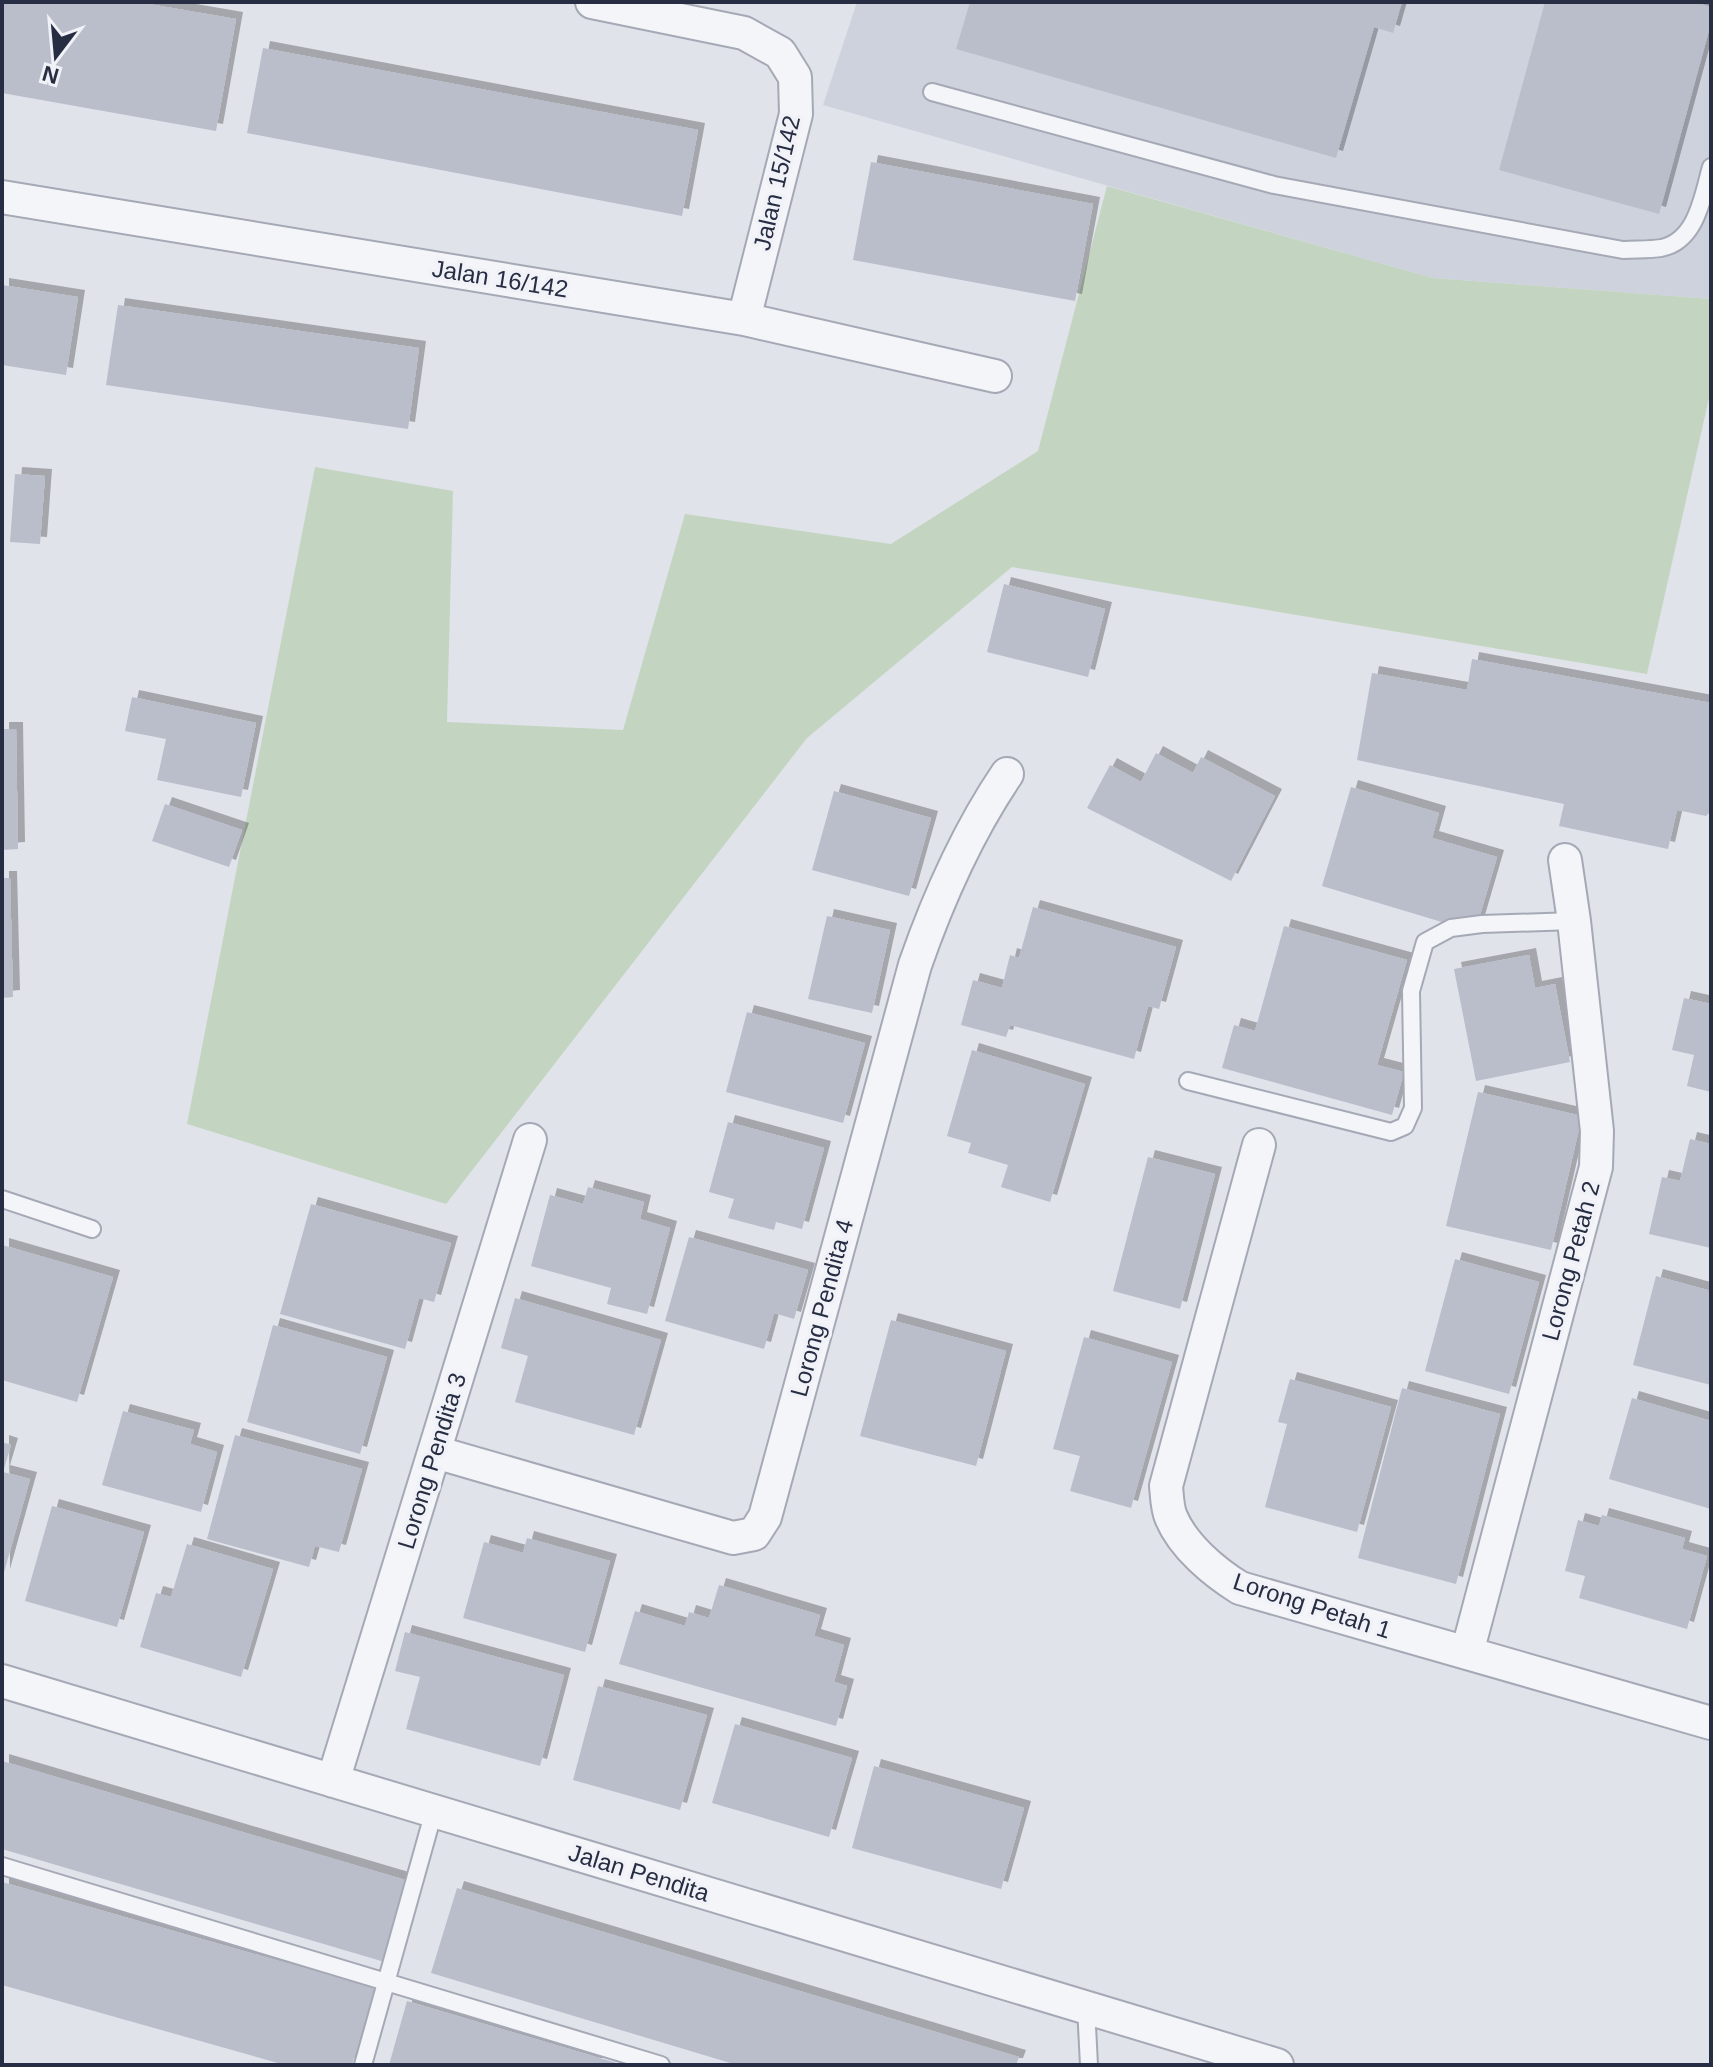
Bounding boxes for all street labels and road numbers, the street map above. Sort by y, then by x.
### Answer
street label: Jalan 15/142 [748,113,805,253]
street label: Jalan 16/142 [430,254,570,303]
street label: Lorong Petah 2 [1536,1178,1605,1344]
street label: Lorong Pendita 4 [785,1216,858,1400]
street label: Lorong Pendita 3 [392,1369,471,1552]
street label: Lorong Petah 1 [1230,1567,1394,1644]
street label: Jalan Pendita [566,1838,713,1907]

